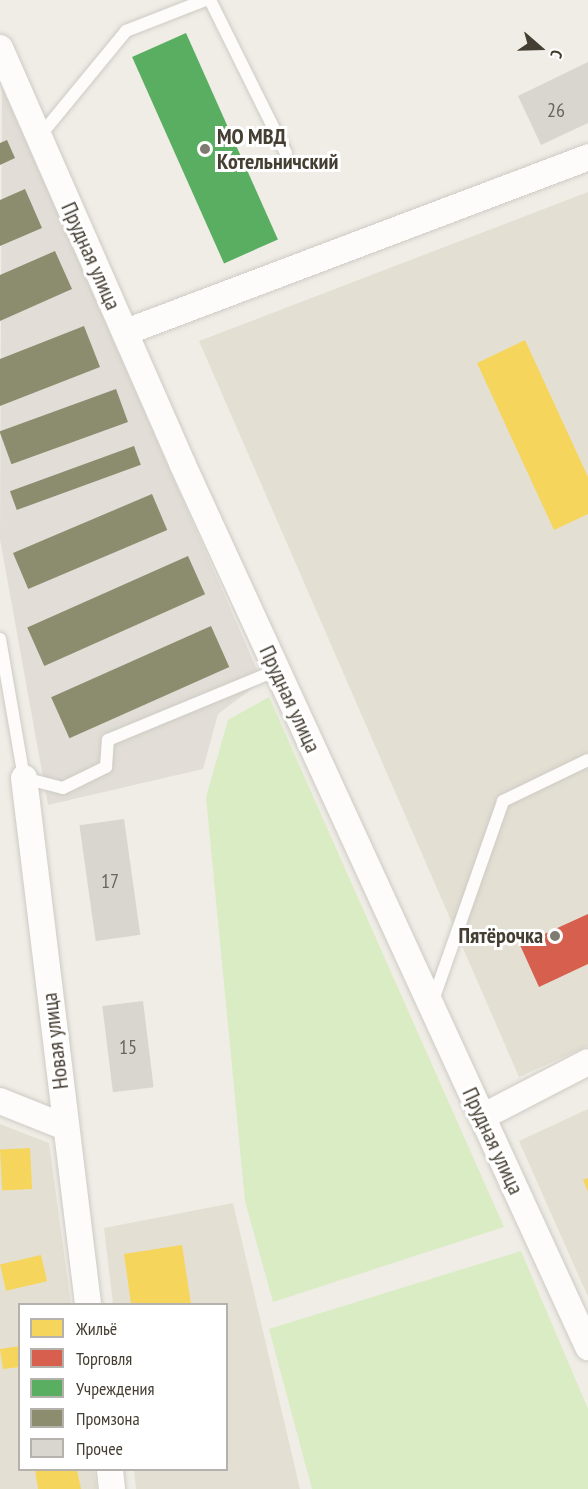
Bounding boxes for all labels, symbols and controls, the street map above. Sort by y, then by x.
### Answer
north arrow [510,18,570,78]
text: С [546,47,568,61]
house number: 26 [547,98,565,122]
place label: МО МВД Котельничский [217,123,338,174]
marker: МО МВД Котельничский [198,142,212,156]
street label: Прудная улица [56,198,126,314]
street label: Прудная улица [254,641,326,757]
house number: 17 [101,869,119,893]
place label: Пятёрочка [458,923,543,949]
marker: Пятёрочка [548,929,562,943]
street label: Новая улица [36,991,74,1091]
house number: 15 [119,1035,137,1059]
street label: Прудная улица [457,1083,529,1199]
legend [18,1303,228,1471]
text: Жильё [76,1317,117,1340]
text: Торговля [76,1347,132,1370]
text: Учреждения [76,1377,154,1400]
text: Промзона [76,1407,140,1430]
text: Прочее [76,1437,123,1460]

